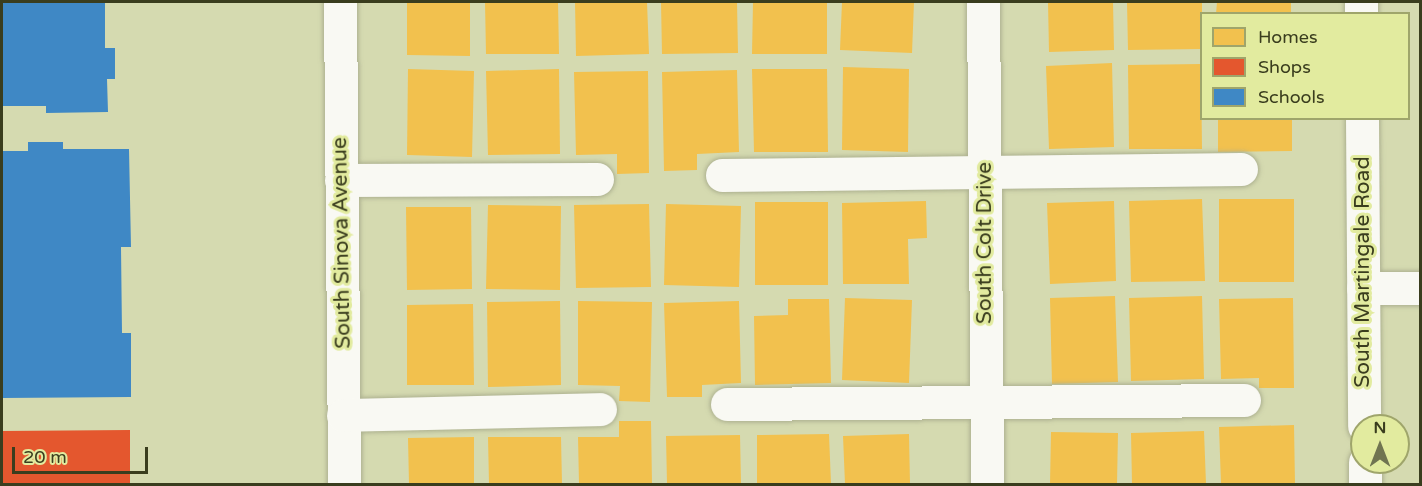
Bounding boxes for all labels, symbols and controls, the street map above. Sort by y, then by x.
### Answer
legend [1200,12,1410,120]
text: Homes [1258,26,1318,48]
text: Shops [1258,56,1311,78]
text: Schools [1258,86,1325,108]
street label: South Sinova Avenue [328,137,356,349]
street label: South Martingale Road [1350,156,1376,388]
street label: South Colt Drive [972,162,998,324]
north arrow [1350,414,1410,474]
text: N [1374,418,1386,438]
scale bar [15,435,152,473]
text: 20 m [23,446,67,468]

